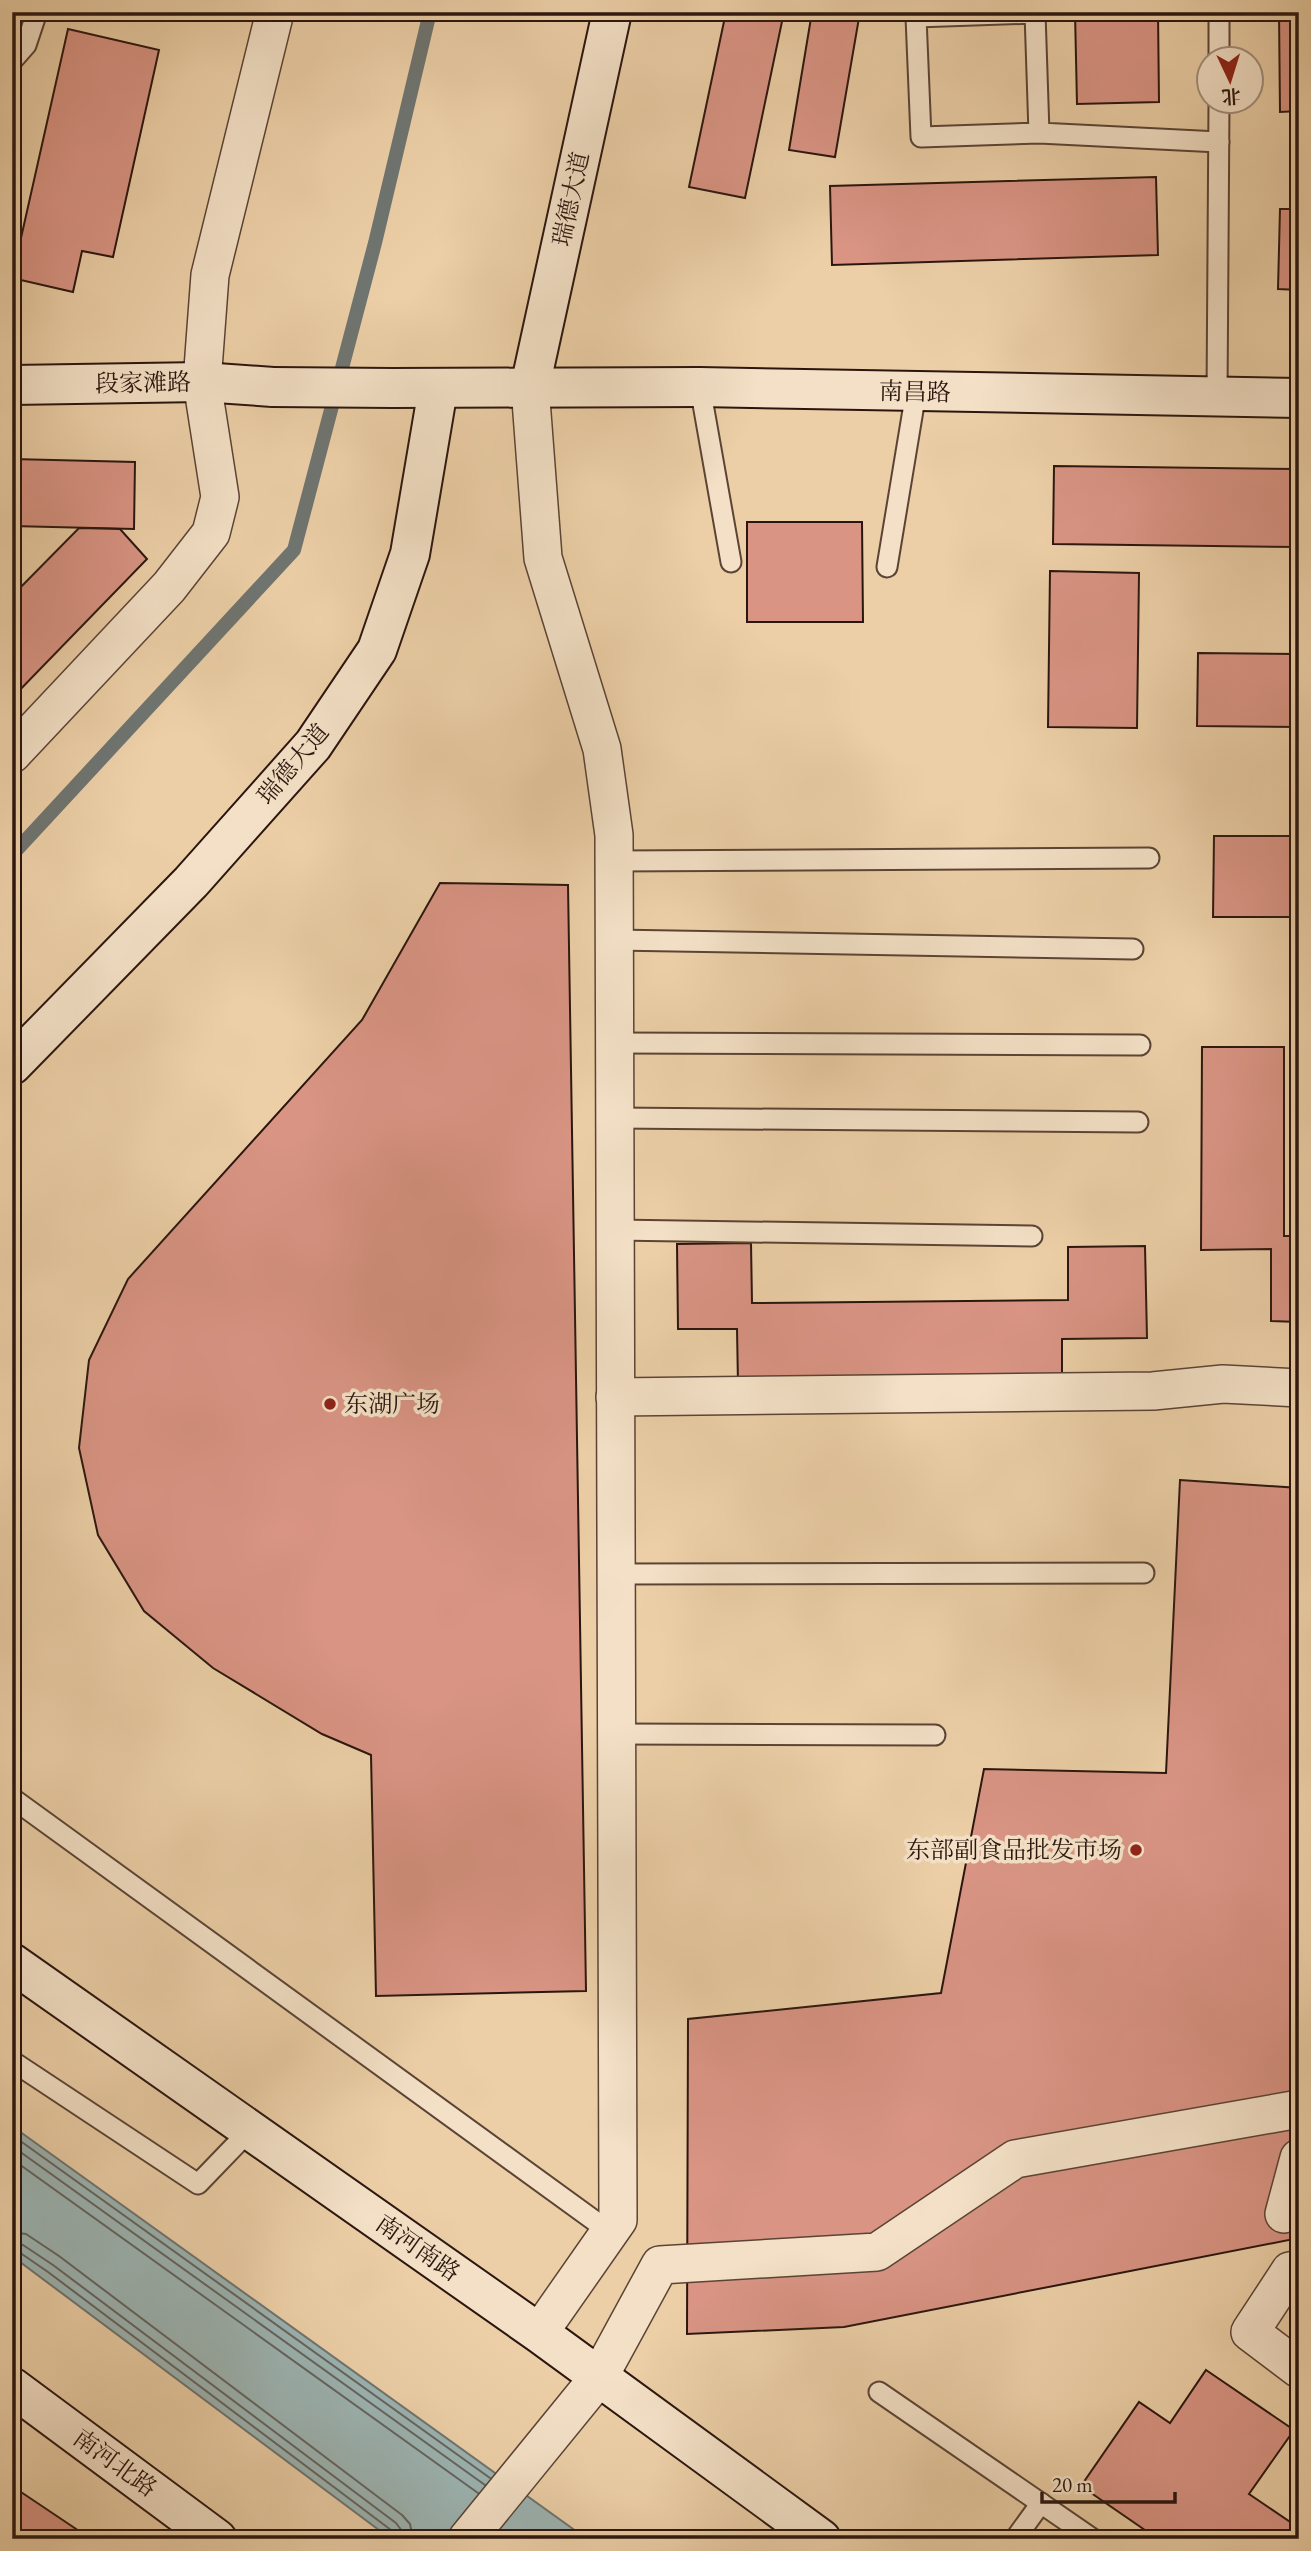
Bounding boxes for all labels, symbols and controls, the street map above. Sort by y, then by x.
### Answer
north arrow [1196,46,1266,116]
text: 北 [1221,83,1242,110]
street label: 瑞德大道 [545,149,596,249]
street label: 段家滩路 [95,366,191,399]
street label: 南昌路 [879,375,951,408]
street label: 瑞德大道 [250,717,335,810]
place label: 东湖广场 [344,1388,440,1419]
marker: 东湖广场 [322,1396,338,1412]
place label: 东部副食品批发市场 [906,1834,1122,1865]
marker: 东部副食品批发市场 [1128,1842,1144,1858]
street label: 南河南路 [370,2207,466,2288]
street label: 南河北路 [67,2422,163,2503]
scale bar [1042,2460,1174,2504]
text: 20 m [1052,2471,1093,2498]

